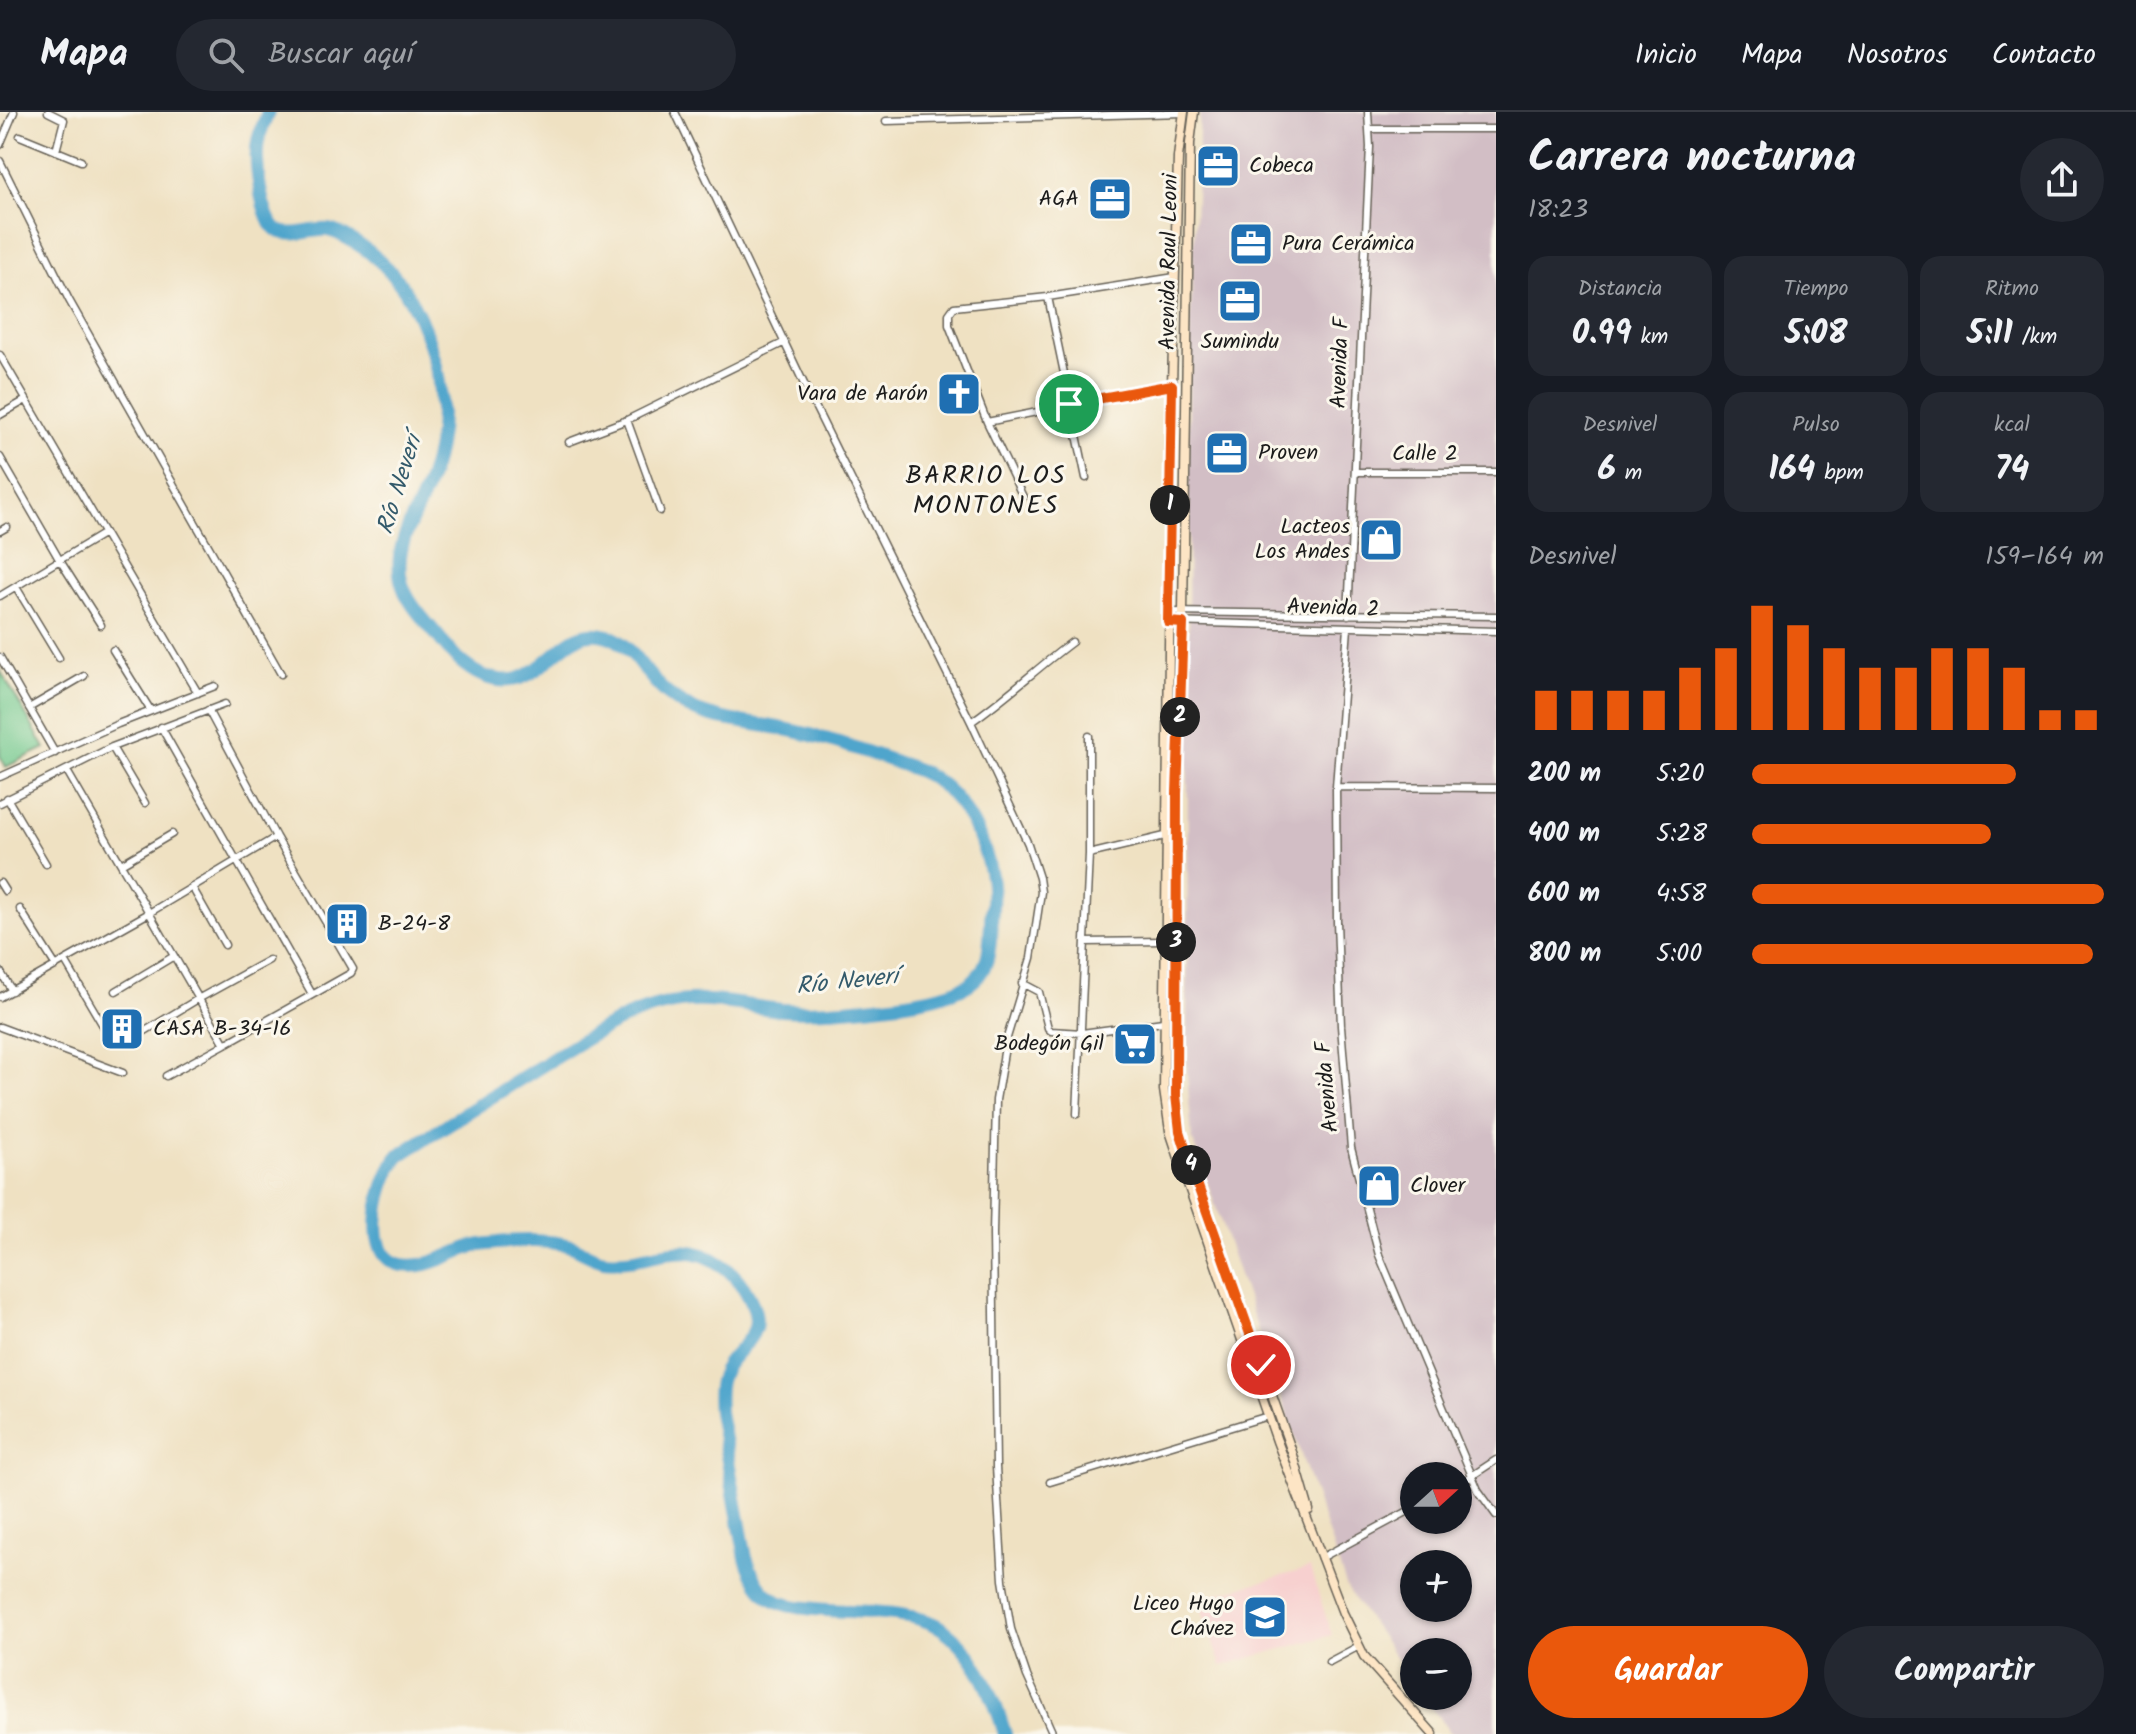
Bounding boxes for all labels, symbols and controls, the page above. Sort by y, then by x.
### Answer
search box [176,19,736,91]
text: Mapa [40,25,128,85]
text: Buscar aquí [268,31,414,79]
icon: search [204,33,248,77]
text: Inicio [1635,33,1697,78]
text: Mapa [1741,33,1803,78]
text: Nosotros [1847,33,1948,78]
text: Contacto [1992,33,2096,78]
text: Carrera nocturna [1528,124,1856,194]
button: share [2020,138,2104,222]
office icon: Cobeca [1194,142,1242,190]
place label: Cobeca [1249,149,1314,184]
street label: Avenida Raul Leoni [1151,173,1189,351]
office icon: AGA [1086,175,1134,223]
place label: AGA [1039,182,1079,217]
text: 18:23 [1528,189,1588,231]
office icon: Pura Cerámica [1227,220,1275,268]
place label: Pura Cerámica [1282,227,1415,262]
text: Distancia [1578,272,1662,307]
text: Tiempo [1784,272,1848,307]
text: Ritmo [1985,272,2039,307]
office icon: Sumindu [1216,277,1264,325]
text: 0.99 [1572,307,1632,361]
text: 5:08 [1784,307,1848,361]
text: 5:11 [1967,307,2013,361]
street label: Avenida F [1322,315,1360,409]
text: km [1632,320,1668,355]
text: /km [2013,320,2057,355]
place label: Sumindu [1201,325,1280,360]
church icon: Vara de Aarón [935,370,983,418]
pin [1035,370,1103,438]
place label: Vara de Aarón [797,377,928,412]
icon: arrive [1047,382,1091,426]
text: Desnivel [1583,408,1658,443]
text: Pulso [1792,408,1840,443]
text: kcal [1994,408,2030,443]
water label: Río Neverí [366,423,436,539]
office icon: Proven [1203,429,1251,477]
place label: Proven [1258,436,1318,471]
street label: Calle 2 [1392,437,1458,472]
text: 6 [1598,443,1616,497]
text: 164 [1768,443,1815,497]
text: 74 [1995,443,2029,497]
district label: BARRIO LOS MONTONES [905,455,1067,527]
text: m [1616,456,1642,491]
text: bpm [1815,456,1864,491]
pin: 1 [1150,485,1190,525]
text: 1 [1167,487,1173,522]
place label: Lacteos Los Andes [1254,510,1351,570]
shop icon: Lacteos Los Andes [1357,516,1405,564]
text: Desnivel [1528,536,1617,578]
text: 159–164 m [1985,536,2104,578]
street label: Avenida 2 [1286,590,1380,628]
pin: 2 [1160,697,1200,737]
text: 2 [1174,699,1186,734]
text: 200 m [1528,753,1601,795]
text: 5:20 [1656,753,1704,795]
text: 400 m [1528,813,1600,855]
text: 5:28 [1656,813,1707,855]
text: 600 m [1528,873,1600,915]
text: 4:58 [1656,873,1706,915]
building icon: B-24-8 [323,900,371,948]
place label: B-24-8 [378,907,451,942]
pin: 3 [1156,922,1196,962]
text: 3 [1170,924,1182,959]
text: 800 m [1528,933,1601,975]
text: 5:00 [1656,933,1702,975]
water label: Río Neverí [794,956,908,1007]
building icon: CASA B-34-16 [98,1005,146,1053]
place label: CASA B-34-16 [153,1012,291,1047]
supermarket icon: Bodegón Gil [1111,1020,1159,1068]
place label: Bodegón Gil [994,1027,1105,1062]
street label: Avenida F [1306,1039,1349,1134]
pin: 4 [1171,1145,1211,1185]
text: 4 [1185,1147,1197,1182]
shop icon: Clover [1355,1162,1403,1210]
place label: Clover [1410,1169,1467,1204]
pin [1227,1331,1295,1399]
icon: check [1239,1343,1283,1387]
north arrow [1400,1462,1472,1534]
map controls [1400,1462,1472,1710]
button: + [1400,1550,1472,1622]
place label: Liceo Hugo Chávez [1133,1587,1234,1647]
school or university icon: Liceo Hugo Chávez [1241,1593,1289,1641]
button: Guardar [1528,1626,1808,1718]
button: Compartir [1824,1626,2104,1718]
button: − [1400,1638,1472,1710]

